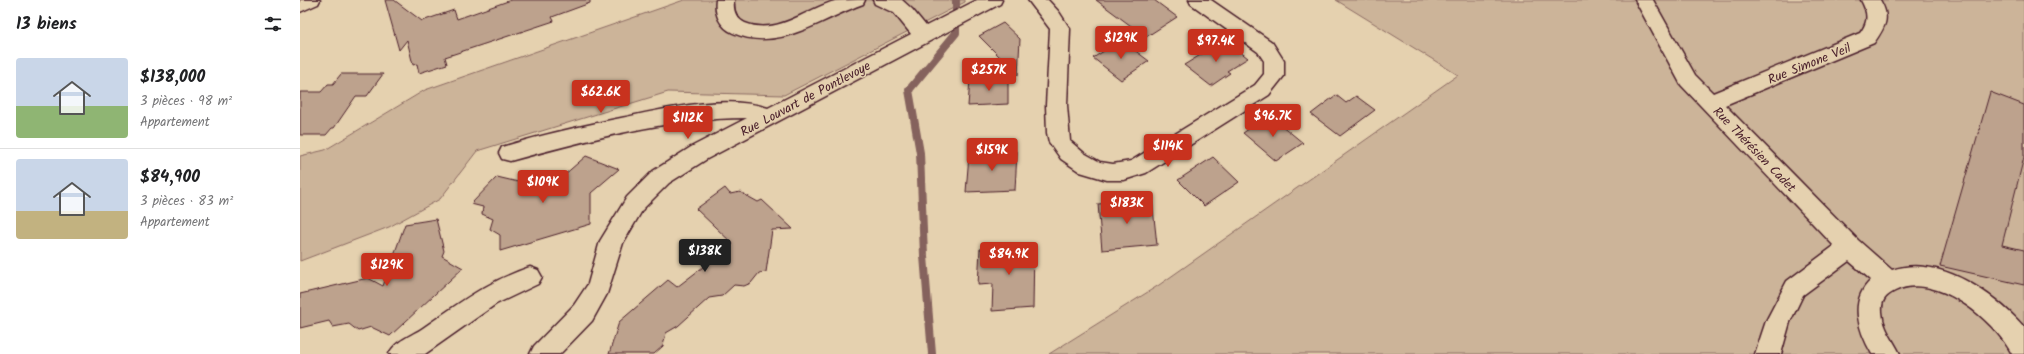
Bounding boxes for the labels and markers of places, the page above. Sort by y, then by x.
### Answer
pin: $129K [1093,26,1149,60]
pin: $97.4K [1183,29,1249,63]
pin: $257K [961,58,1017,92]
pin: $62.6K [568,80,634,114]
pin: $96.7K [1240,104,1306,138]
pin: $112K [660,106,716,140]
pin: $114K [1140,134,1196,168]
pin: $159K [964,138,1020,172]
pin: $109K [515,170,571,204]
pin: $183K [1099,191,1155,225]
pin: $138K [677,239,733,273]
pin: $84.9K [976,242,1042,276]
pin: $129K [359,253,415,287]

